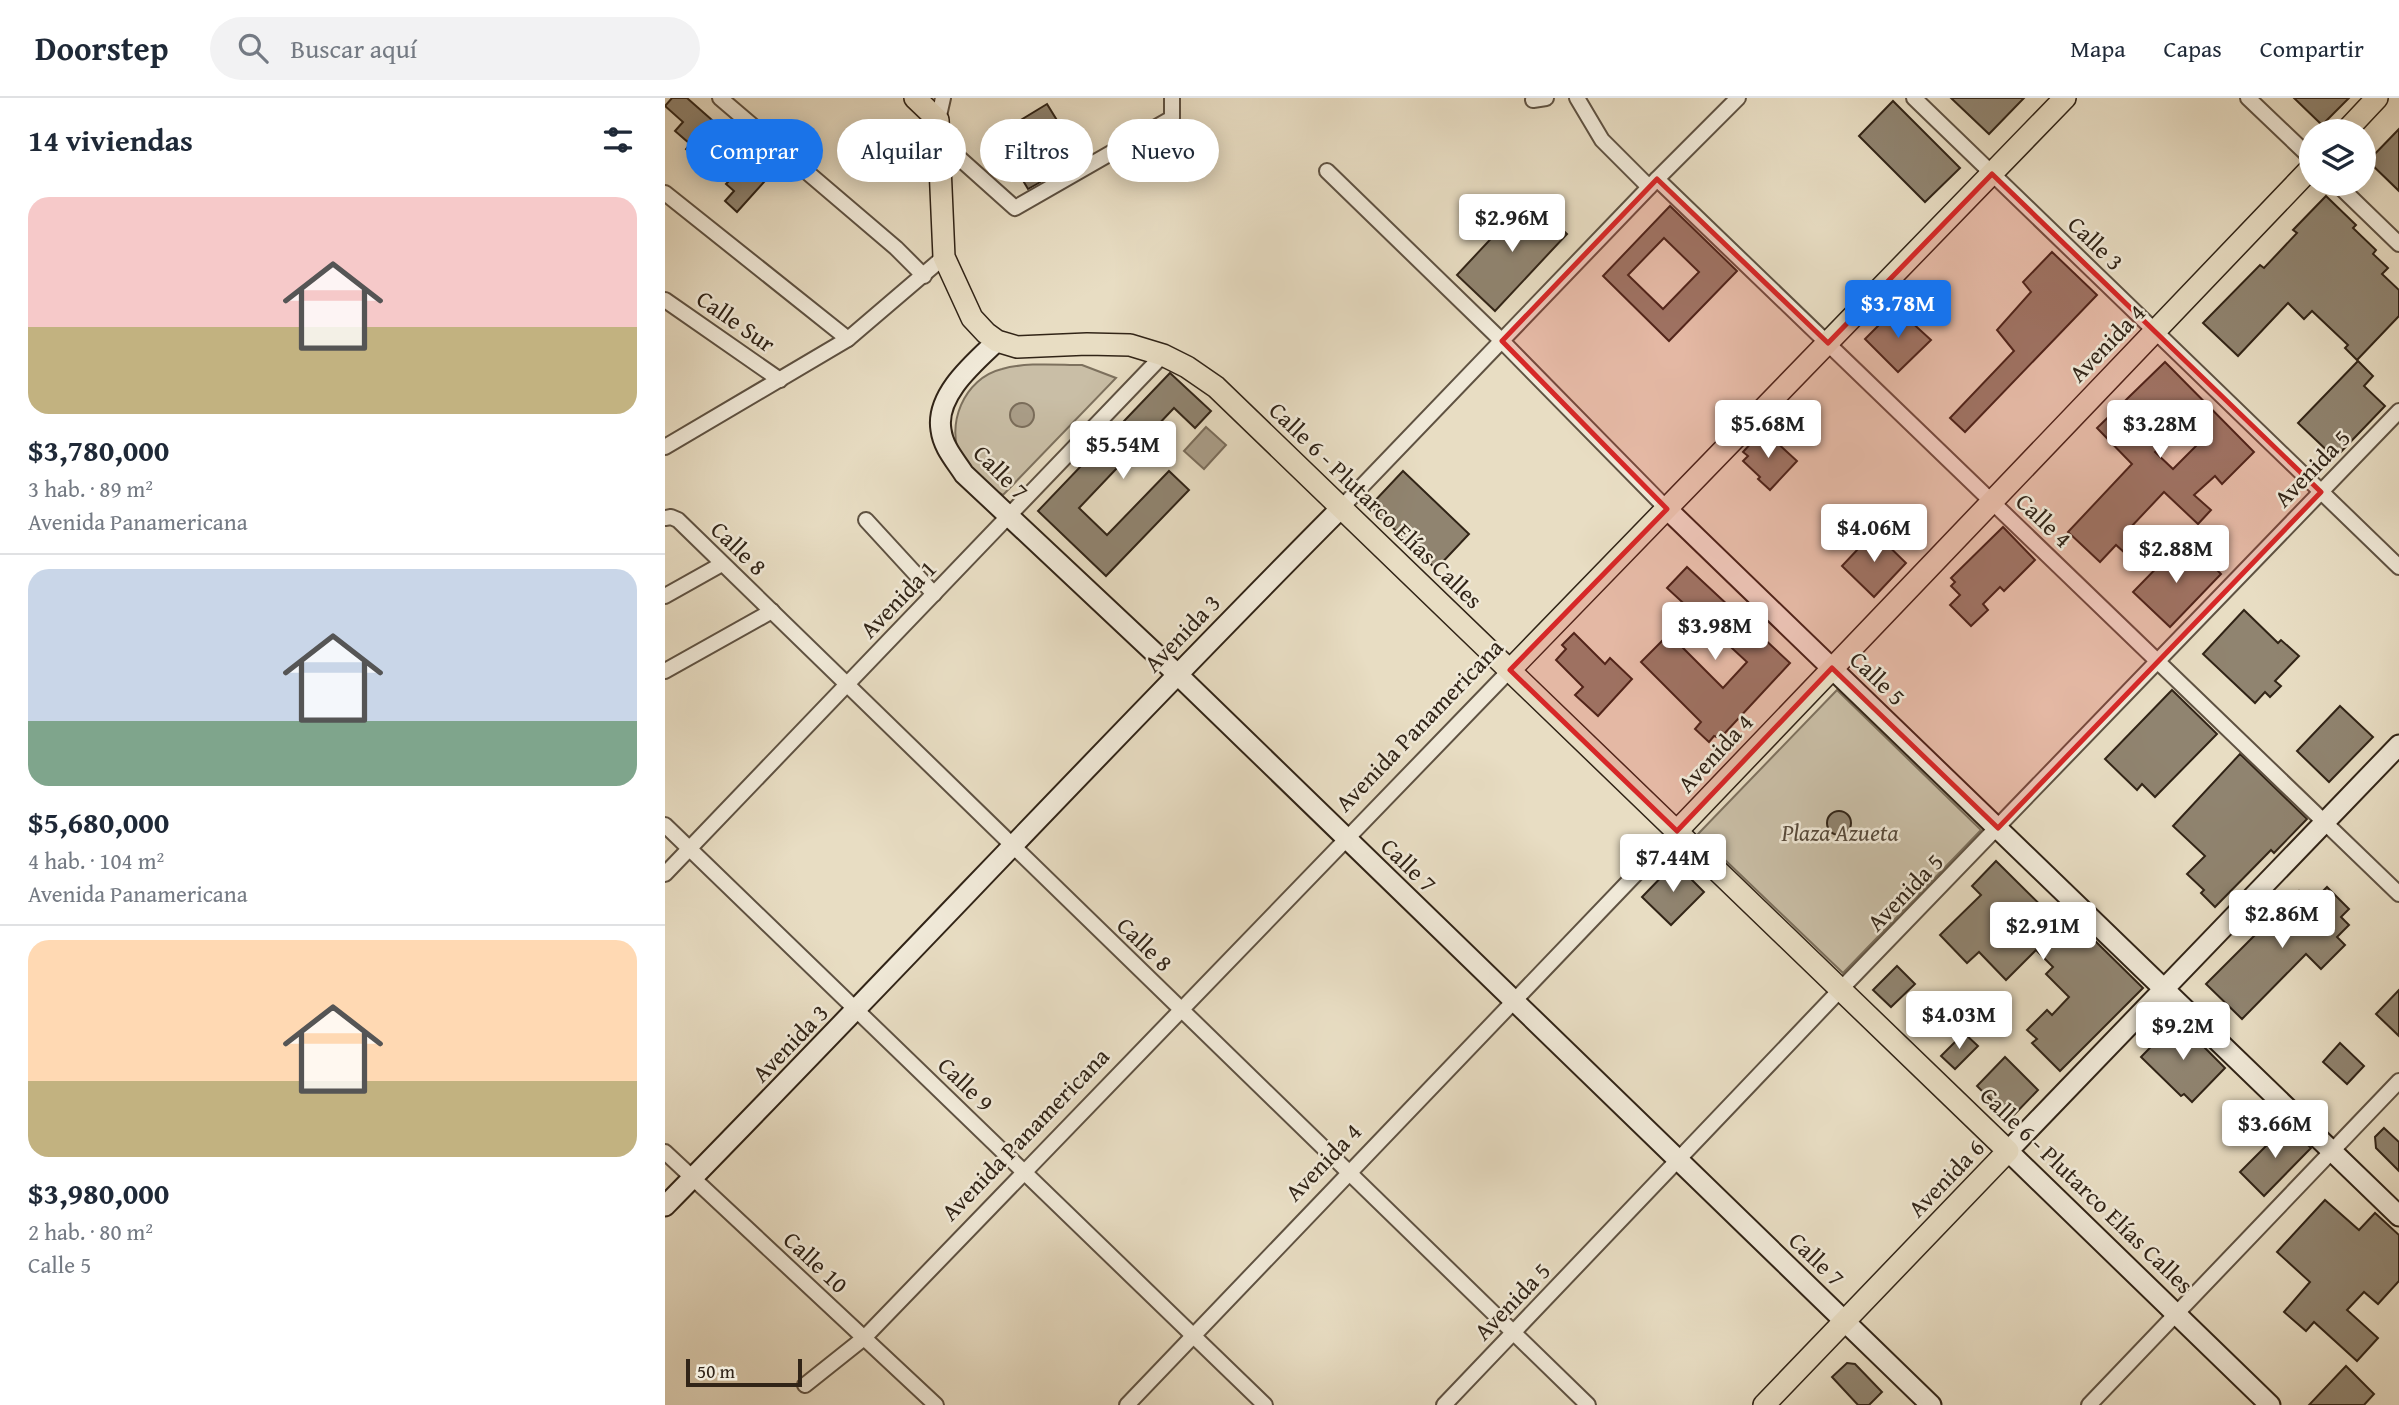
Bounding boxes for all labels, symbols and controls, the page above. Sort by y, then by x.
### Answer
search box [210,17,700,80]
text: Doorstep [35,24,168,72]
icon: search [234,29,272,67]
text: Buscar aquí [290,29,417,68]
text: Mapa [2070,31,2126,66]
text: Capas [2164,31,2222,66]
text: Compartir [2260,31,2364,66]
text: 14 viviendas [28,118,193,162]
chip: Comprar [686,119,823,182]
chip: Alquilar [837,119,966,182]
chip: Filtros [980,119,1093,182]
chip: Nuevo [1107,119,1219,182]
map controls [2299,119,2376,196]
button: layers [2299,119,2376,196]
icon: filters [599,121,637,159]
pin: $2.96M [1455,194,1569,254]
text: $2.96M [1475,200,1549,233]
street label: Calle 3 [2060,207,2132,279]
icon: home [270,243,396,369]
pin: $3.78M [1841,280,1955,340]
street label: Calle Sur [690,281,783,361]
text: $3.78M [1861,286,1935,319]
street label: Avenida 4 [2061,296,2153,390]
street label: Calle 6 - Plutarco Elías Calles [1261,393,1491,617]
pin: $5.68M [1711,400,1825,460]
pin: $3.28M [2103,400,2217,460]
text: $5.68M [1731,406,1805,439]
text: $3.28M [2123,406,2197,439]
street label: Avenida 5 [2266,421,2358,515]
pin: $5.54M [1066,422,1180,481]
text: $5.54M [1086,427,1160,460]
text: $3,780,000 [28,428,169,472]
street label: Calle 7 [965,436,1037,508]
text: 3 hab. · 89 m² [28,472,153,505]
street label: Calle 4 [2008,484,2080,556]
pin: $4.06M [1817,504,1931,564]
text: Avenida Panamericana [28,505,248,538]
text: $4.06M [1837,510,1911,543]
street label: Calle 8 [703,512,775,584]
pin: $2.88M [2119,526,2233,585]
text: $2.88M [2139,531,2213,564]
street label: Avenida 1 [852,552,944,646]
street label: Avenida 3 [1136,586,1228,680]
pin: $3.98M [1658,602,1772,662]
text: $3.98M [1678,608,1752,641]
icon: home [270,615,396,741]
street label: Avenida Panamericana [1327,630,1512,820]
street label: Calle 5 [1842,642,1914,714]
street label: Avenida 4 [1669,706,1761,800]
text: $5,680,000 [28,800,169,844]
park label: Plaza Azueta [1781,815,1898,850]
street label: Calle 7 [1373,829,1445,901]
pin: $7.44M [1616,834,1730,894]
text: $7.44M [1636,840,1710,873]
text: 4 hab. · 104 m² [28,844,164,877]
street label: Avenida 5 [1859,845,1951,939]
text: Avenida Panamericana [28,877,248,910]
pin: $2.86M [2225,890,2339,950]
text: $2.86M [2245,896,2319,929]
pin: $2.91M [1986,902,2100,962]
street label: Calle 8 [1109,908,1181,980]
text: $2.91M [2006,908,2080,941]
icon: home [270,986,396,1112]
pin: $4.03M [1902,992,2016,1051]
street label: Avenida 3 [744,996,836,1090]
text: $4.03M [1922,997,1996,1030]
pin: $9.2M [2134,1002,2232,1062]
text: $9.2M [2152,1008,2214,1041]
street label: Avenida Panamericana [933,1039,1118,1229]
street label: Calle 9 [930,1048,1002,1120]
street label: Calle 6 - Plutarco Elías Calles [1972,1078,2202,1302]
pin: $3.66M [2218,1100,2332,1160]
text: $3.66M [2238,1106,2312,1139]
street label: Avenida 4 [1277,1115,1369,1209]
street label: Avenida 6 [1900,1131,1992,1225]
text: $3,980,000 [28,1171,169,1215]
text: 2 hab. · 80 m² [28,1215,153,1248]
street label: Calle 10 [776,1223,856,1301]
street label: Calle 7 [1781,1223,1853,1295]
text: Calle 5 [28,1248,91,1281]
street label: Avenida 5 [1466,1254,1558,1348]
scale bar [686,1356,801,1388]
text: 50 m [697,1357,735,1385]

